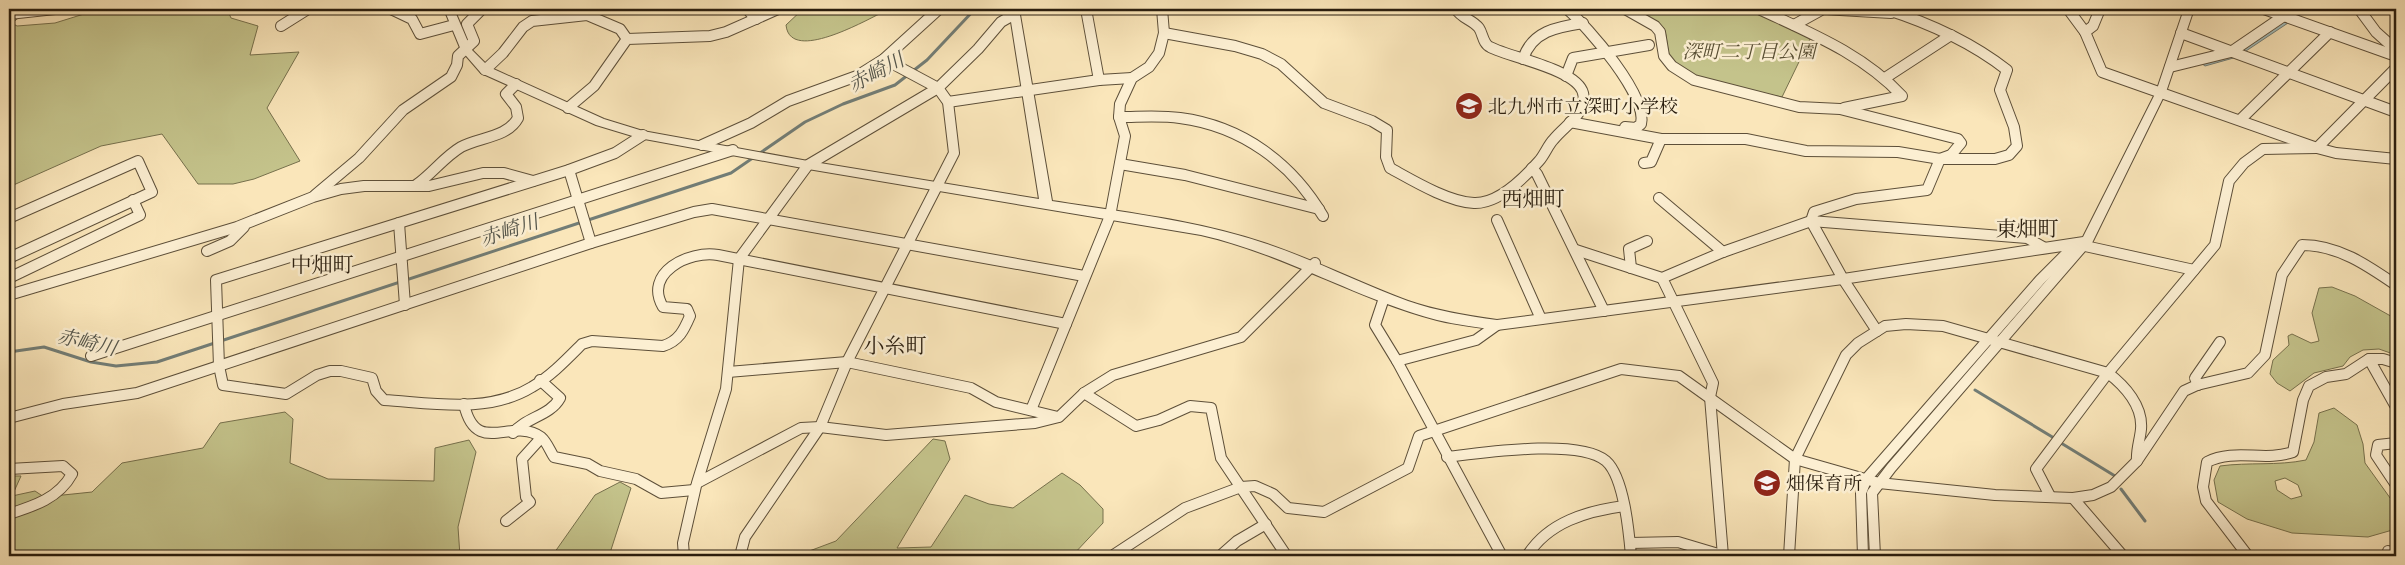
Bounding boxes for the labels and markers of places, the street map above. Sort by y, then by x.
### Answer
school or university icon: 北九州市立深町小学校 [1454,91,1484,121]
place label: 北九州市立深町小学校 [1488,95,1678,122]
school or university icon: 畑保育所 [1752,468,1782,498]
place label: 畑保育所 [1786,472,1862,499]

